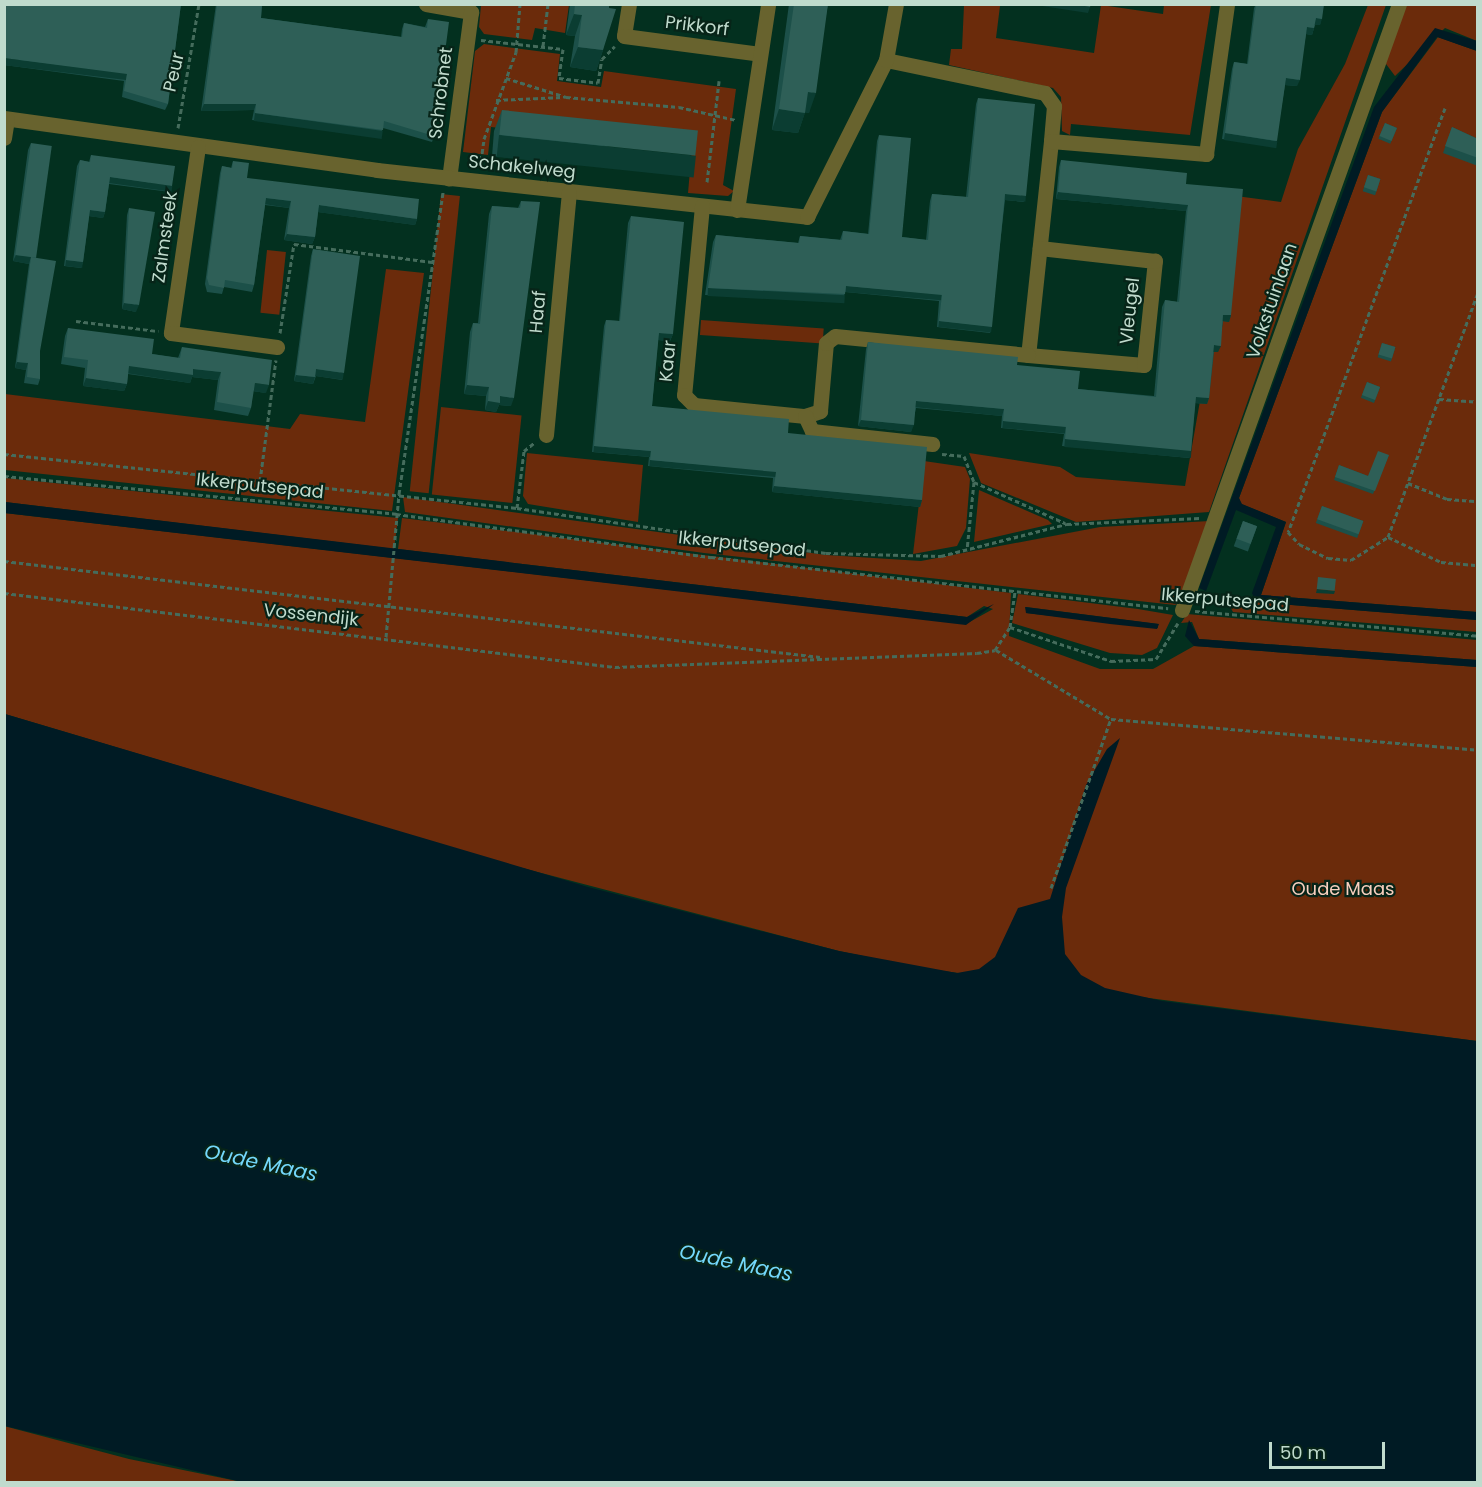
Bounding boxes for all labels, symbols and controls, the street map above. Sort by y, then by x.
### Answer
street label: Prikkorf [664,11,730,41]
street label: Schrobnet [425,46,457,140]
street label: Peur [159,50,189,94]
street label: Schakelweg [467,151,577,183]
street label: Zalmsteek [148,190,182,284]
street label: Volkstuinlaan [1242,240,1302,362]
street label: Vleugel [1116,277,1144,345]
street label: Haaf [525,290,551,334]
street label: Kaar [655,339,681,383]
street label: Ikkerputsepad [195,469,325,503]
street label: Ikkerputsepad [677,527,807,561]
street label: Ikkerputsepad [1160,584,1290,616]
street label: Vossendijk [262,599,360,631]
park label: Oude Maas [1291,878,1395,900]
water label: Oude Maas [202,1139,320,1187]
water label: Oude Maas [677,1239,795,1287]
scale bar [1272,1430,1388,1468]
text: 50 m [1280,1440,1326,1465]

